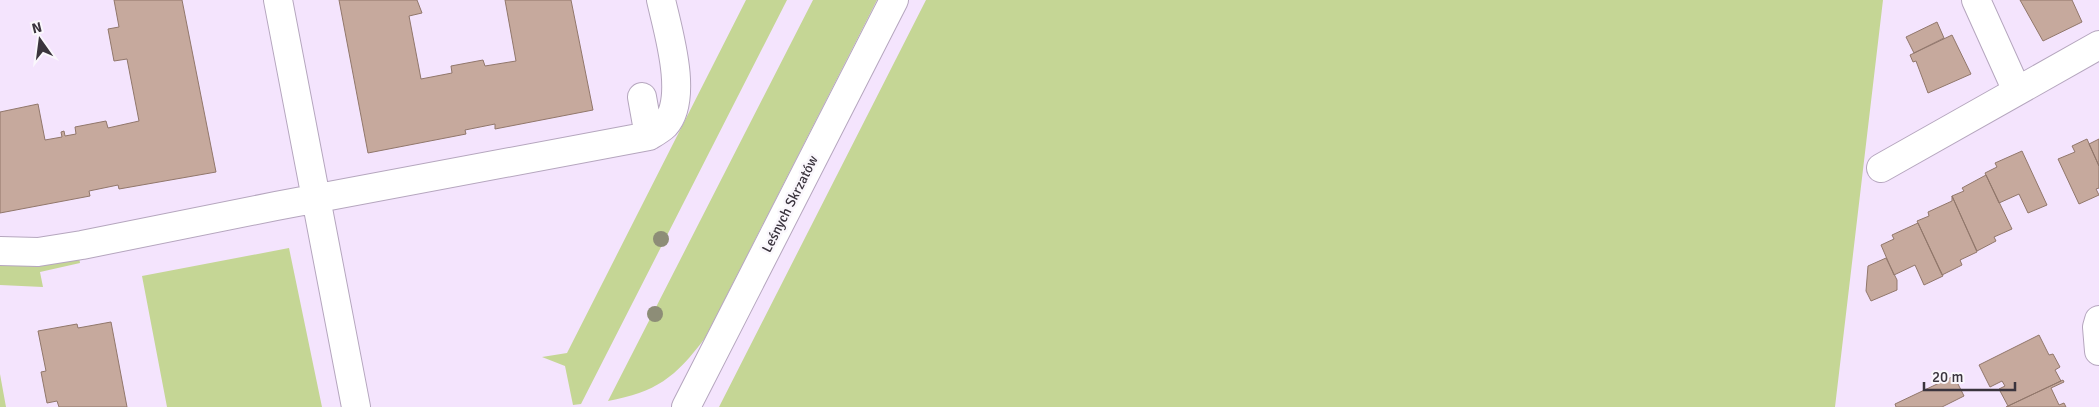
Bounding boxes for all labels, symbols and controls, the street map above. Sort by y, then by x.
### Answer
north arrow [15,15,65,65]
text: N [30,18,44,37]
street label: Leśnych Skrzatów [758,153,822,255]
scale bar [1924,360,2015,392]
text: 20 m [1932,368,1963,386]

